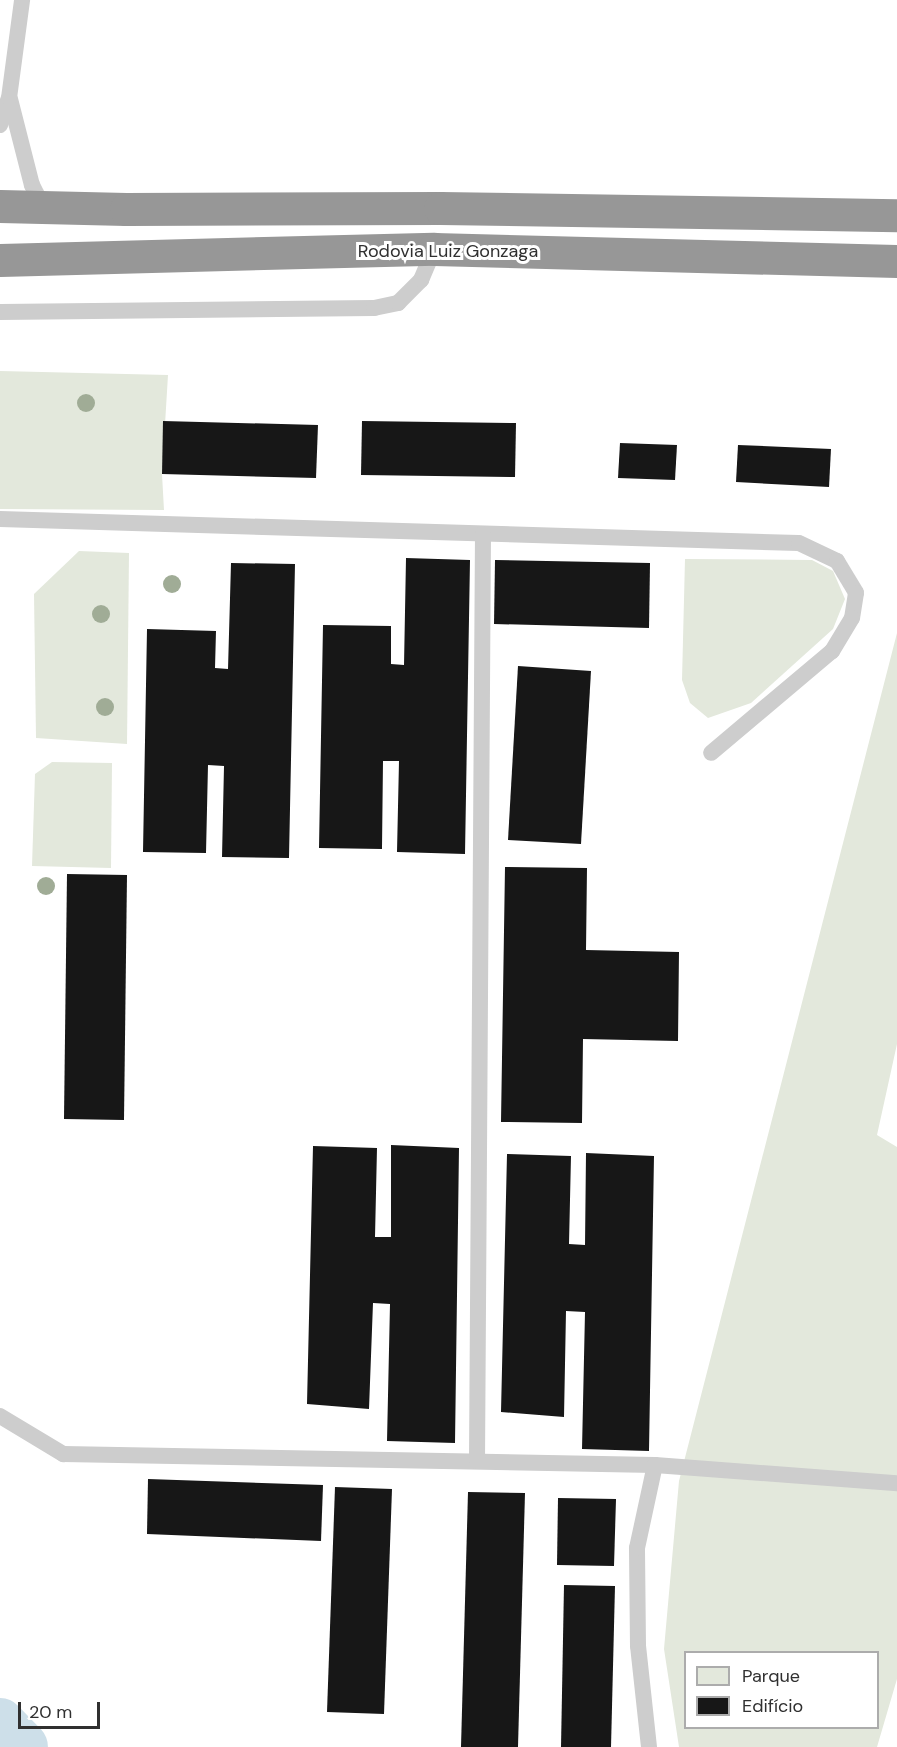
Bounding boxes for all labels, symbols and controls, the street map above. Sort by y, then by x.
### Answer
street label: Rodovia Luiz Gonzaga [358,240,538,262]
legend [684,1651,879,1729]
text: Parque [742,1664,800,1688]
scale bar [21,1690,104,1728]
text: Edifício [742,1694,803,1718]
text: 20 m [29,1700,72,1724]

